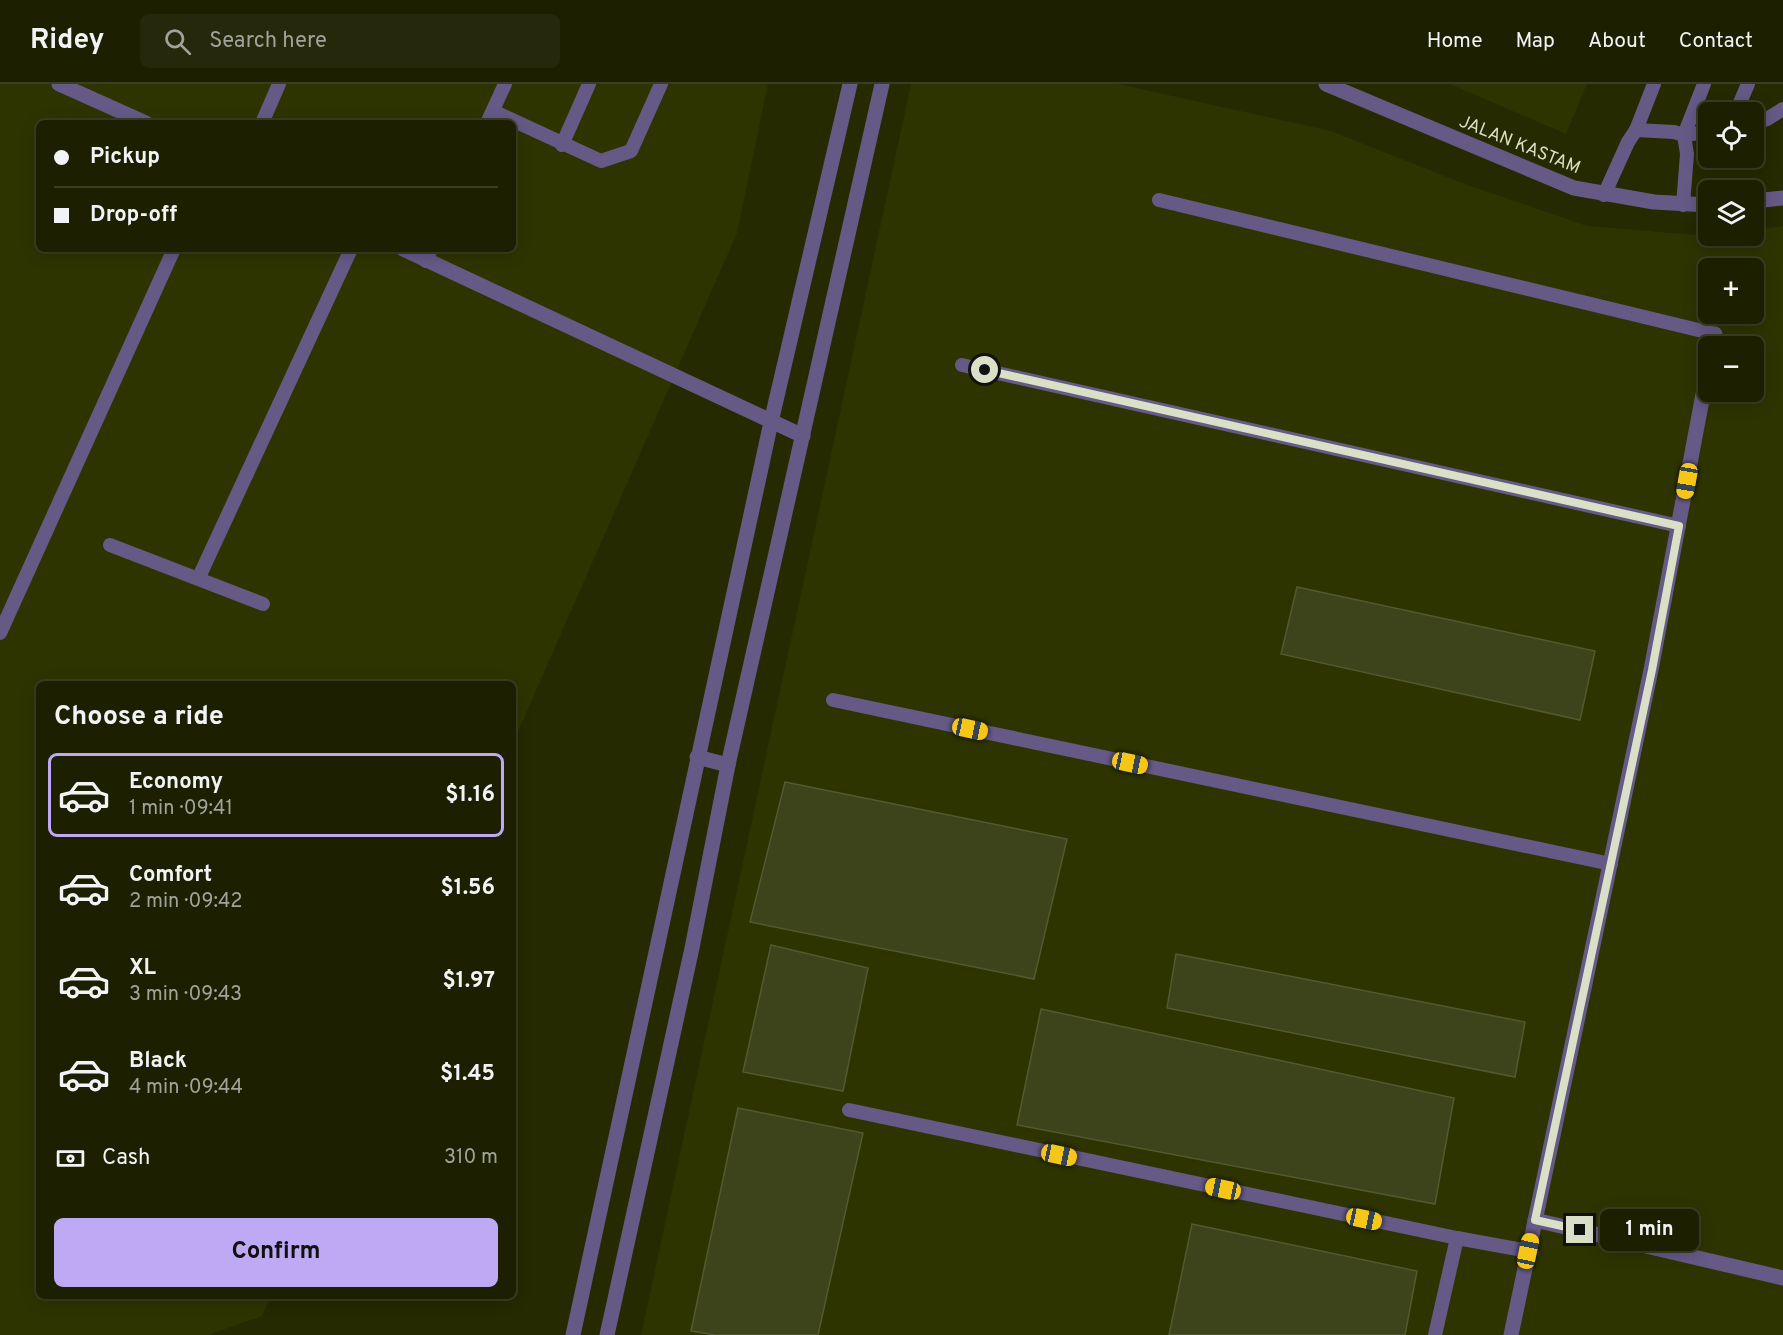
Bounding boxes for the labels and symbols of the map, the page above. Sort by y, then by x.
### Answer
street label: JALAN KASTAM [1455,111,1584,180]
route start [971,356,998,383]
car [1675,462,1699,500]
car [951,716,989,742]
car [1111,750,1149,776]
car [1040,1142,1078,1168]
car [1204,1176,1242,1202]
car [1345,1206,1383,1232]
callout: 1 min [1601,1209,1700,1251]
route end [1566,1216,1593,1243]
car [1515,1232,1541,1270]

